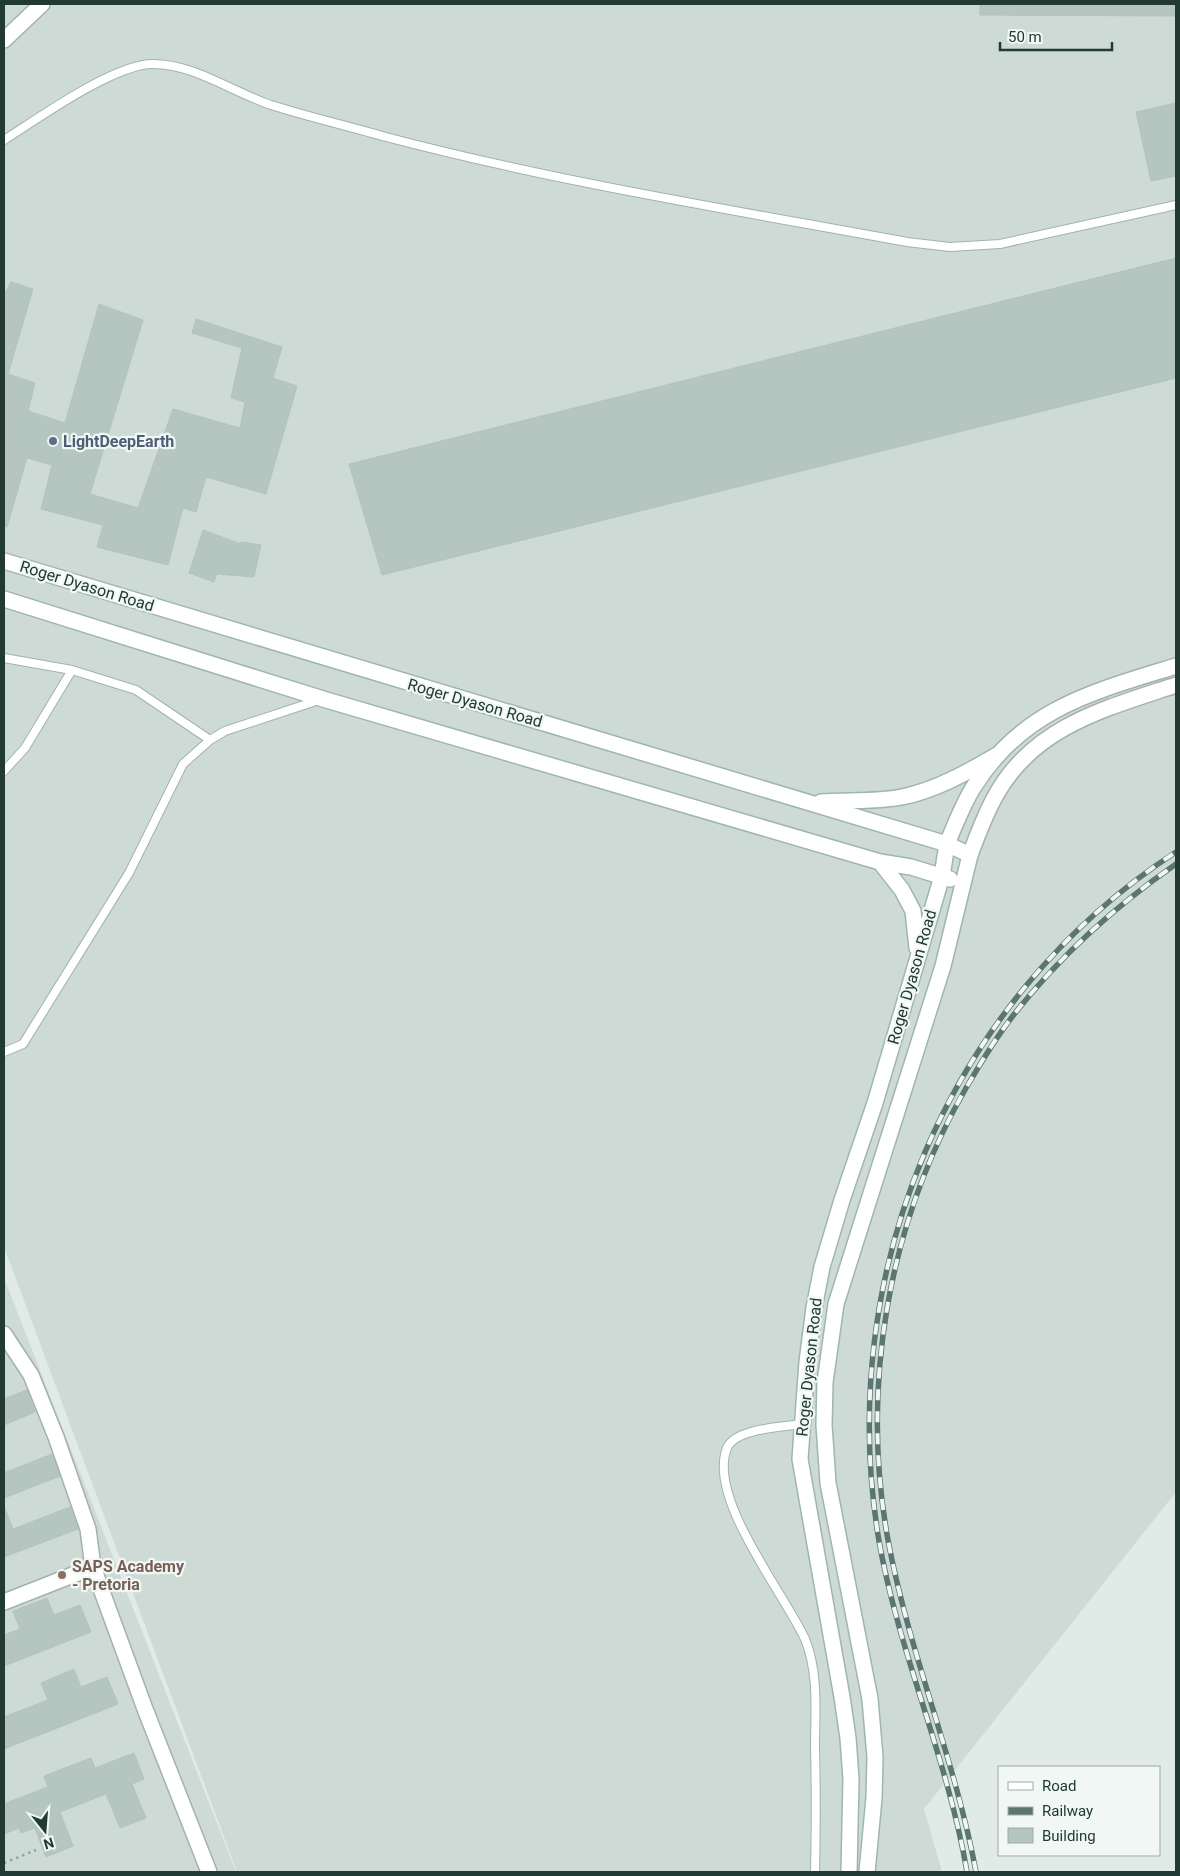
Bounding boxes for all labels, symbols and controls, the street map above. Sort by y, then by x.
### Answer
scale bar [1000,20,1112,52]
text: 50 m [1008,28,1042,46]
place label: LightDeepEarth [63,432,174,451]
marker: LightDeepEarth [47,435,59,447]
street label: Roger Dyason Road [18,557,156,615]
street label: Roger Dyason Road [405,675,545,731]
street label: Roger Dyason Road [884,907,940,1047]
street label: Roger Dyason Road [792,1297,826,1437]
place label: SAPS Academy - Pretoria [72,1557,185,1594]
marker: SAPS Academy - Pretoria [56,1569,68,1581]
legend [998,1766,1160,1856]
text: Road [1042,1777,1076,1795]
text: Railway [1042,1802,1093,1820]
north arrow [20,1806,70,1856]
text: Building [1042,1827,1096,1845]
text: N [42,1834,56,1853]

